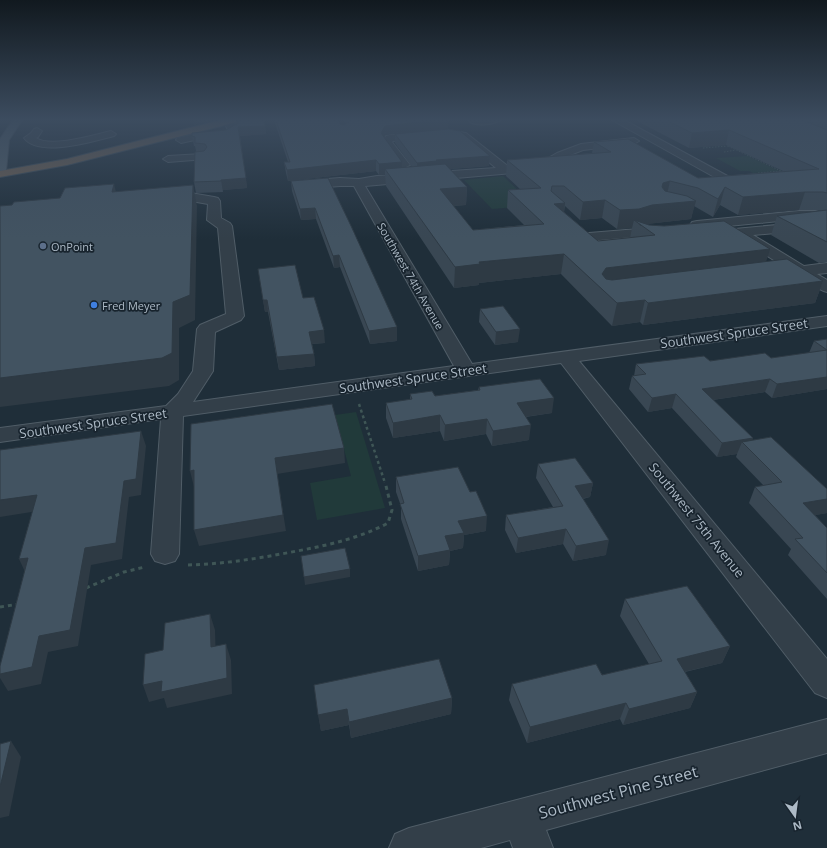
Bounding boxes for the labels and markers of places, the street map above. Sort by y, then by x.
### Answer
place label: OnPoint [51,239,93,254]
marker: OnPoint [38,241,48,251]
place label: Fred Meyer [102,298,161,313]
marker: Fred Meyer [89,300,99,310]

